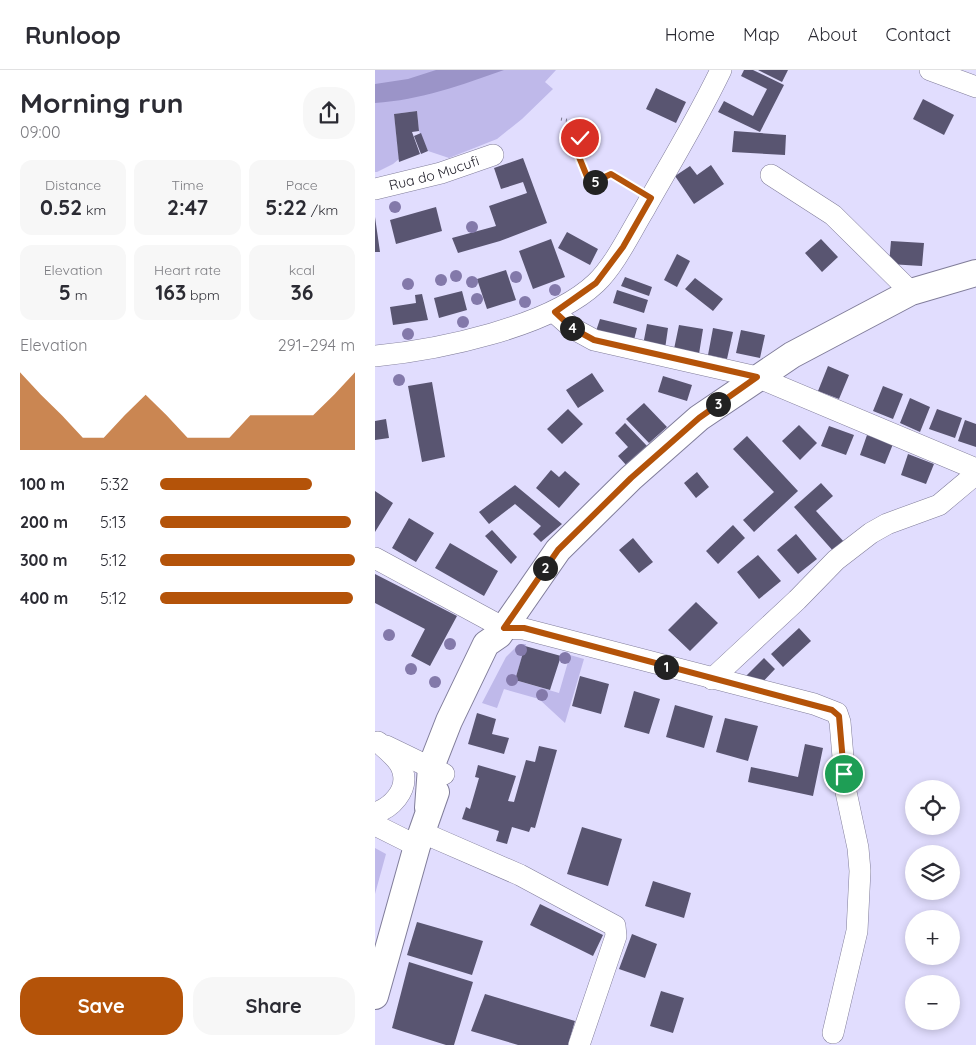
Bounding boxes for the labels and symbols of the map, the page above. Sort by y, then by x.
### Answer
pin [559,117,601,159]
street label: Rua do Mucufi [387,152,481,194]
pin: 5 [583,170,607,194]
pin: 4 [559,316,585,340]
pin: 3 [705,392,731,416]
pin: 2 [533,556,557,580]
pin: 1 [653,654,679,680]
pin [823,753,865,795]

